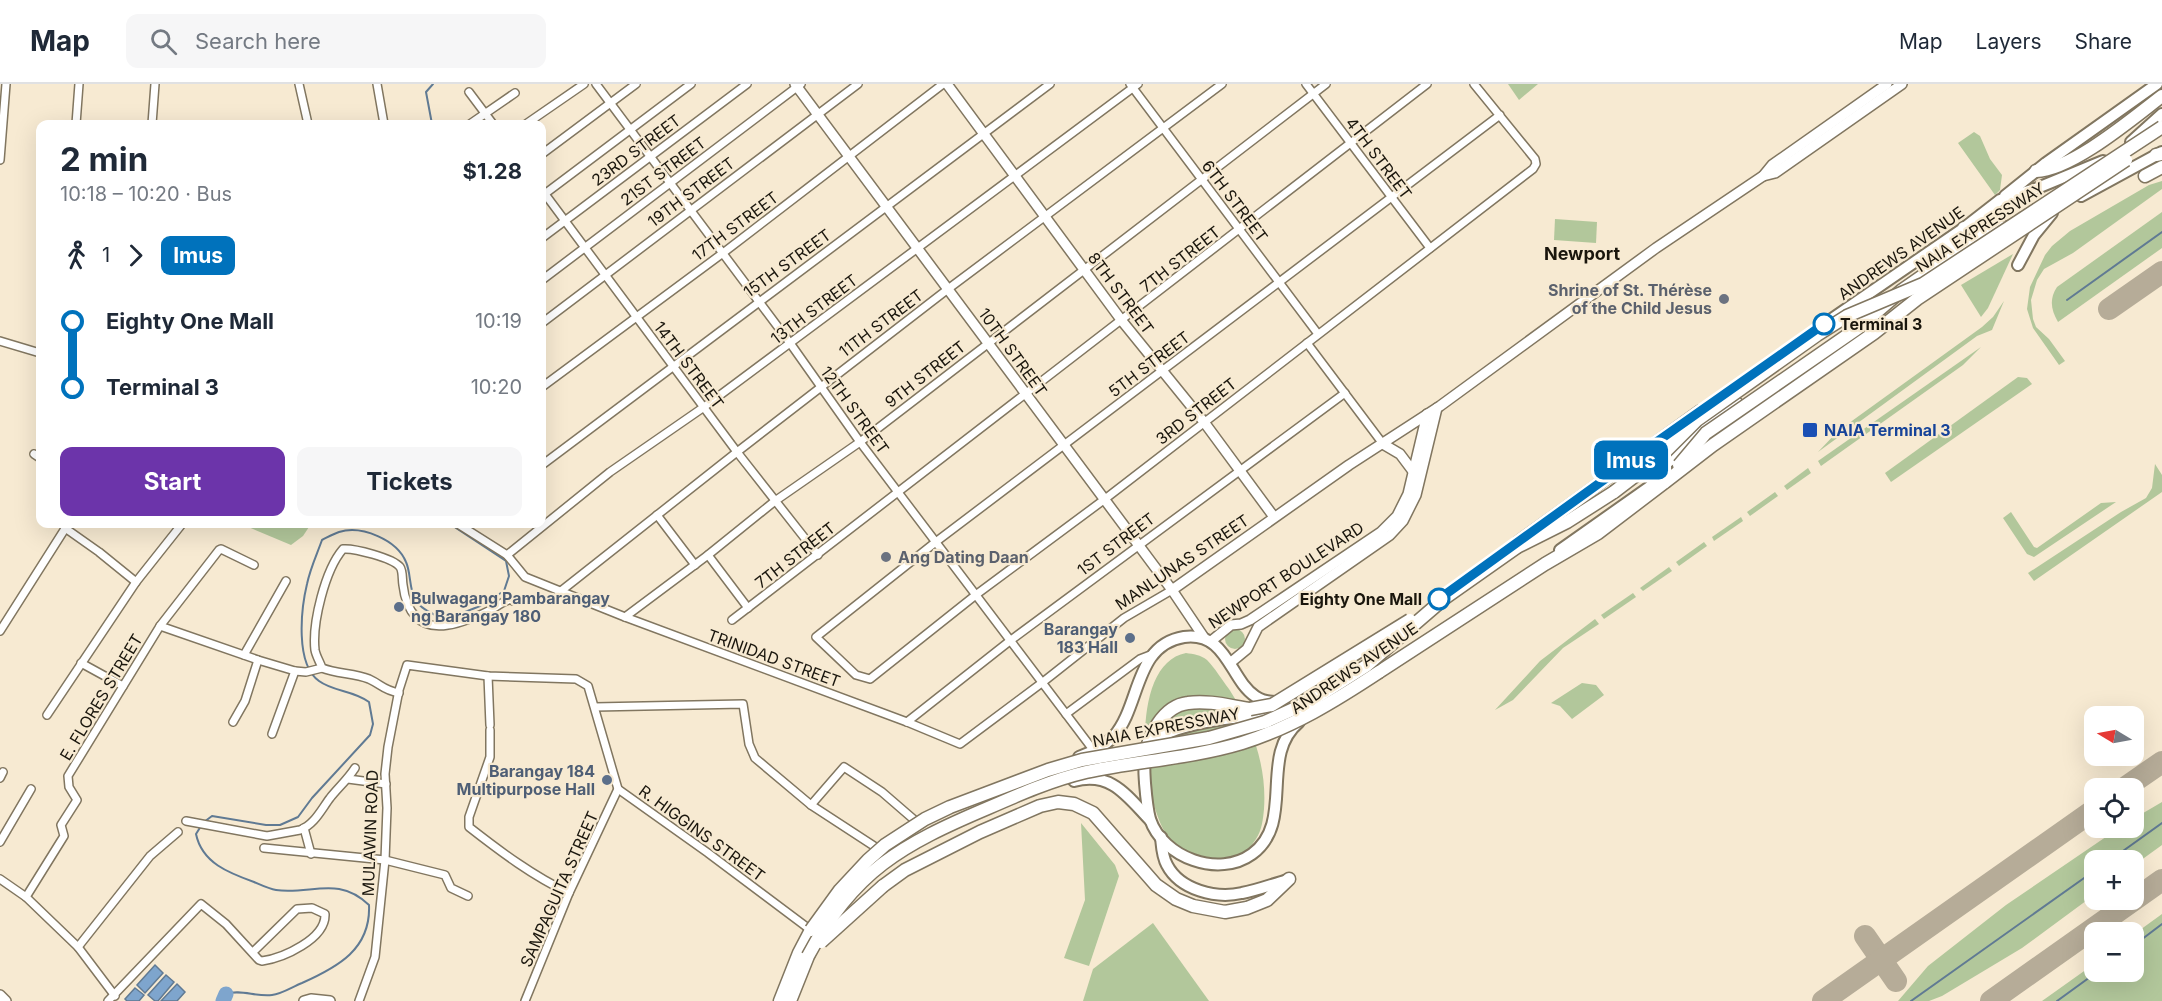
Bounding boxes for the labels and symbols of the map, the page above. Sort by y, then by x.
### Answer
street label: 23RD STREET [587,110,685,190]
street label: 4TH STREET [1342,113,1416,203]
street label: 21ST STREET [616,132,710,210]
street label: 19TH STREET [644,153,738,231]
street label: 6TH STREET [1198,156,1272,246]
street label: NAIA EXPRESSWAY [1912,178,2048,276]
street label: 17TH STREET [688,187,782,265]
street label: ANDREWS AVENUE [1834,202,1968,304]
street label: 7TH STREET [1136,221,1224,297]
street label: 15TH STREET [739,225,835,301]
district label: Newport [1544,243,1620,264]
street label: 8TH STREET [1084,248,1158,338]
street label: 13TH STREET [767,270,861,348]
place label: Shrine of St. Thérèse of the Child Jesus [1548,280,1712,318]
street label: 11TH STREET [835,285,927,361]
marker: Shrine of St. Thérèse of the Child Jesus [1717,292,1731,306]
street label: 10TH STREET [974,304,1052,400]
marker: Terminal 3 [1813,313,1835,335]
place label: Terminal 3 [1840,314,1922,334]
street label: 14TH STREET [650,317,728,413]
street label: 5TH STREET [1104,327,1194,401]
street label: 9TH STREET [881,336,969,412]
street label: 12TH STREET [817,362,893,458]
street label: 3RD STREET [1152,373,1240,449]
place label: NAIA Terminal 3 [1824,420,1951,440]
marker: NAIA Terminal 3 [1801,421,1819,439]
line badge: Imus [1589,440,1673,479]
street label: 1ST STREET [1073,508,1159,580]
street label: MANLUNAS STREET [1111,510,1253,614]
street label: 7TH STREET [751,517,839,593]
street label: NEWPORT BOULEVARD [1205,517,1367,633]
place label: Ang Dating Daan [898,547,1029,567]
marker: Ang Dating Daan [879,550,893,564]
place label: Bulwagang Pambarangay ng Barangay 180 [411,588,610,626]
marker: Eighty One Mall [1428,588,1450,610]
place label: Eighty One Mall [1300,589,1422,609]
marker: Bulwagang Pambarangay ng Barangay 180 [392,600,406,614]
street label: ANDREWS AVENUE [1287,618,1421,718]
place label: Barangay 183 Hall [1044,619,1118,657]
street label: TRINIDAD STREET [705,625,843,691]
street label: E. FLORES STREET [55,630,147,764]
marker: Barangay 183 Hall [1123,631,1137,645]
street label: NAIA EXPRESSWAY [1091,703,1242,751]
north arrow [2084,706,2144,766]
place label: Barangay 184 Multipurpose Hall [457,761,595,799]
street label: MULAWIN ROAD [358,769,382,897]
marker: Barangay 184 Multipurpose Hall [600,773,614,787]
street label: R. HIGGINS STREET [635,781,769,885]
street label: SAMPAGUITA STREET [516,808,602,970]

